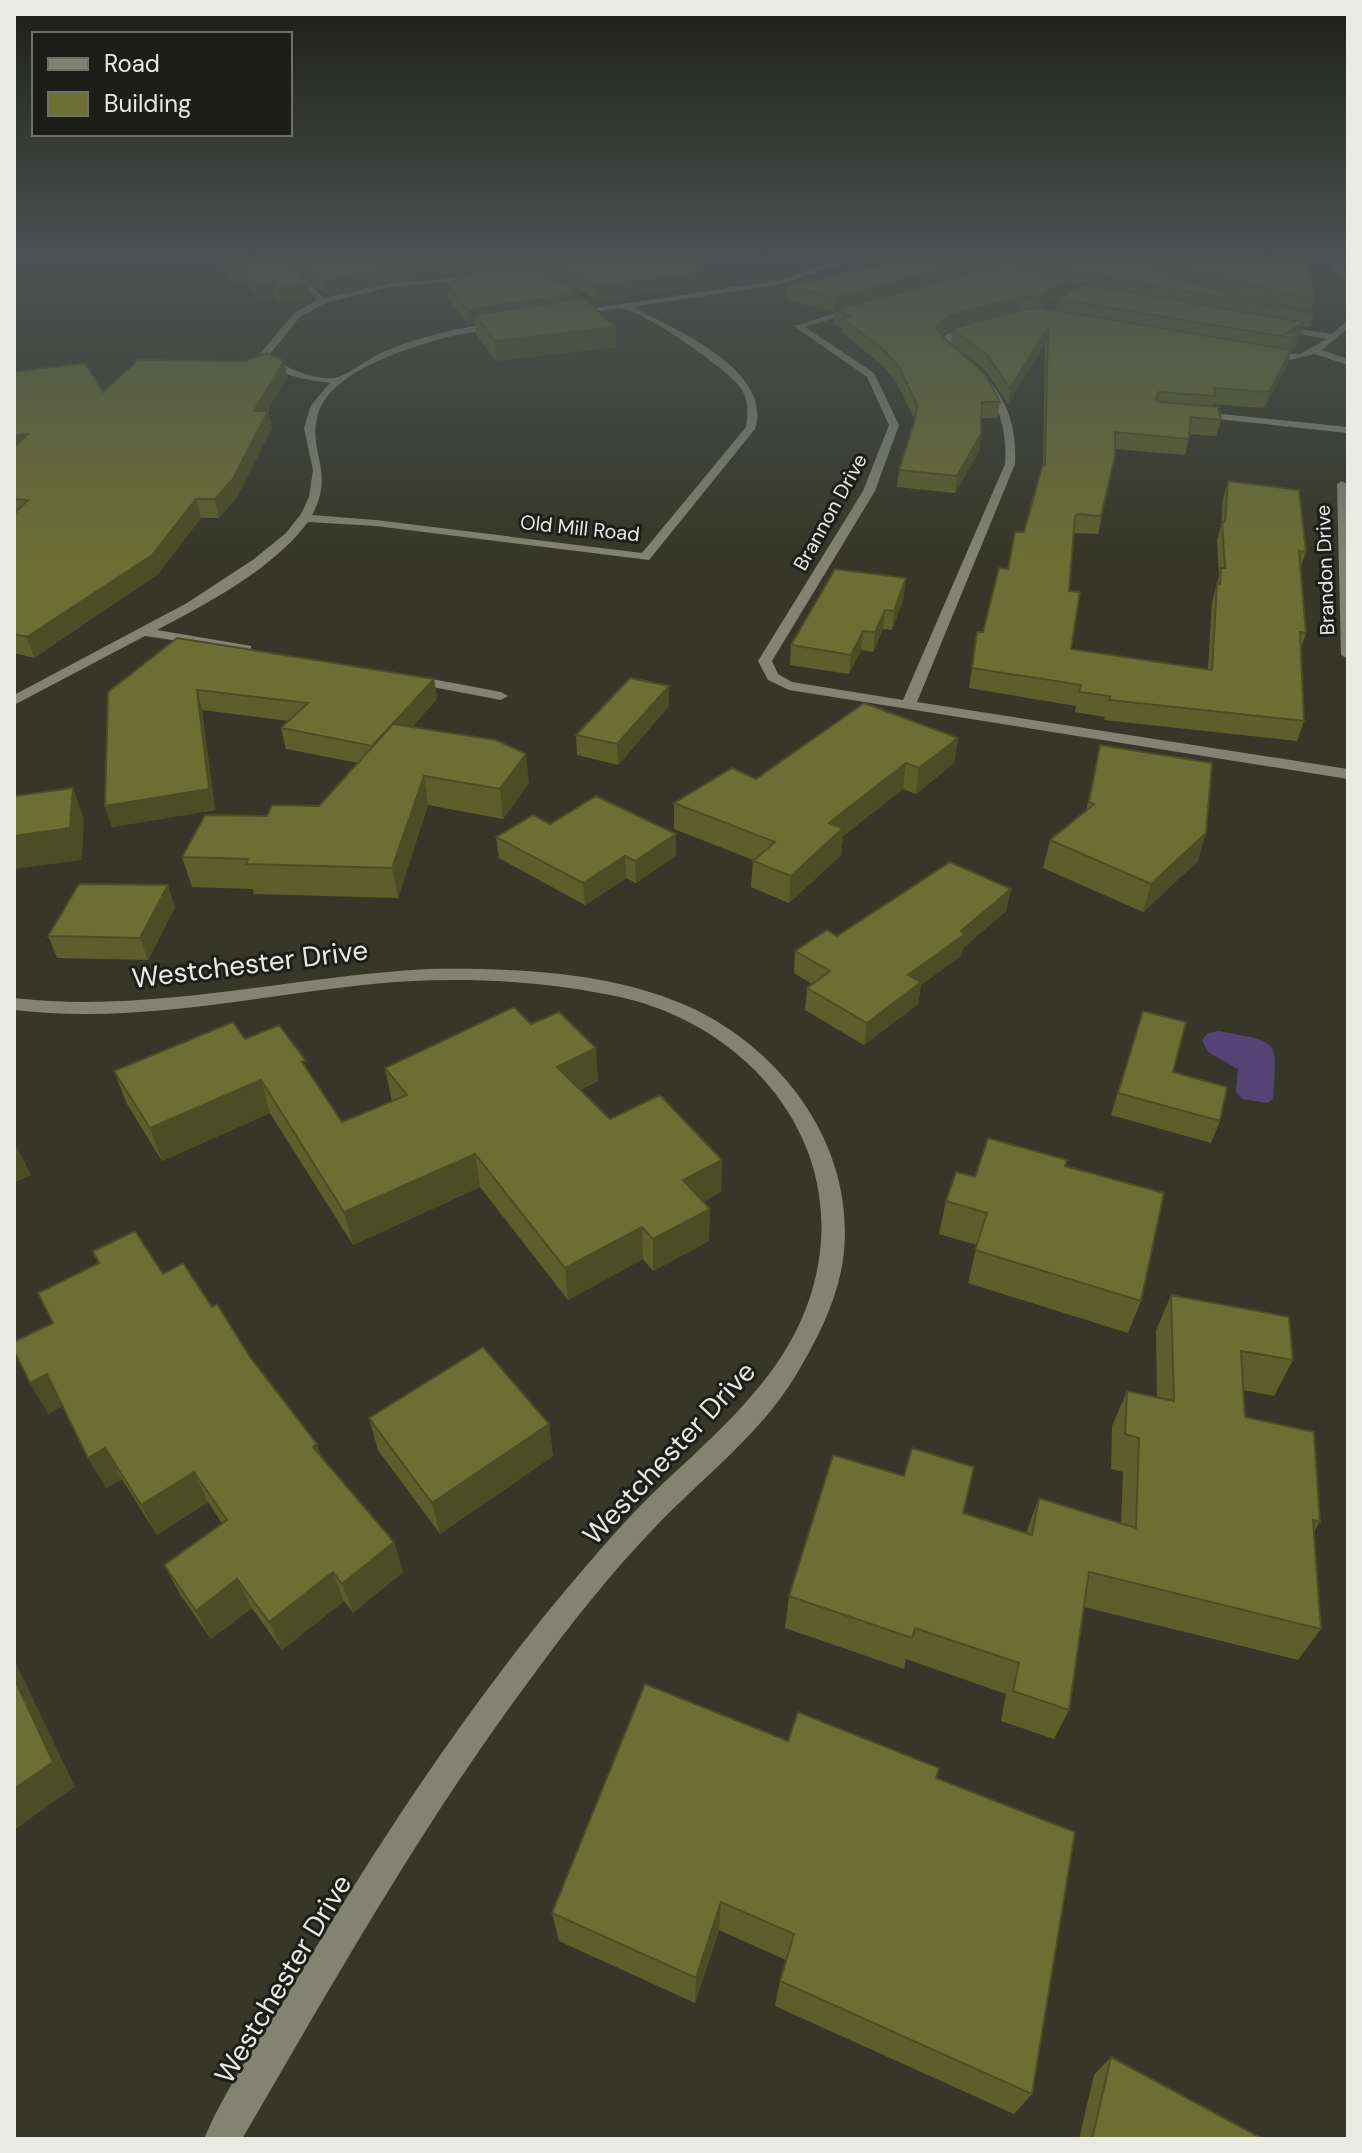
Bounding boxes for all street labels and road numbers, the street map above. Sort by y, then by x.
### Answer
street label: Brannon Drive [787,449,873,575]
street label: Brandon Drive [1310,504,1340,636]
street label: Old Mill Road [519,509,641,547]
street label: Westchester Drive [130,931,370,997]
street label: Westchester Drive [574,1353,764,1553]
street label: Westchester Drive [206,1868,360,2090]

